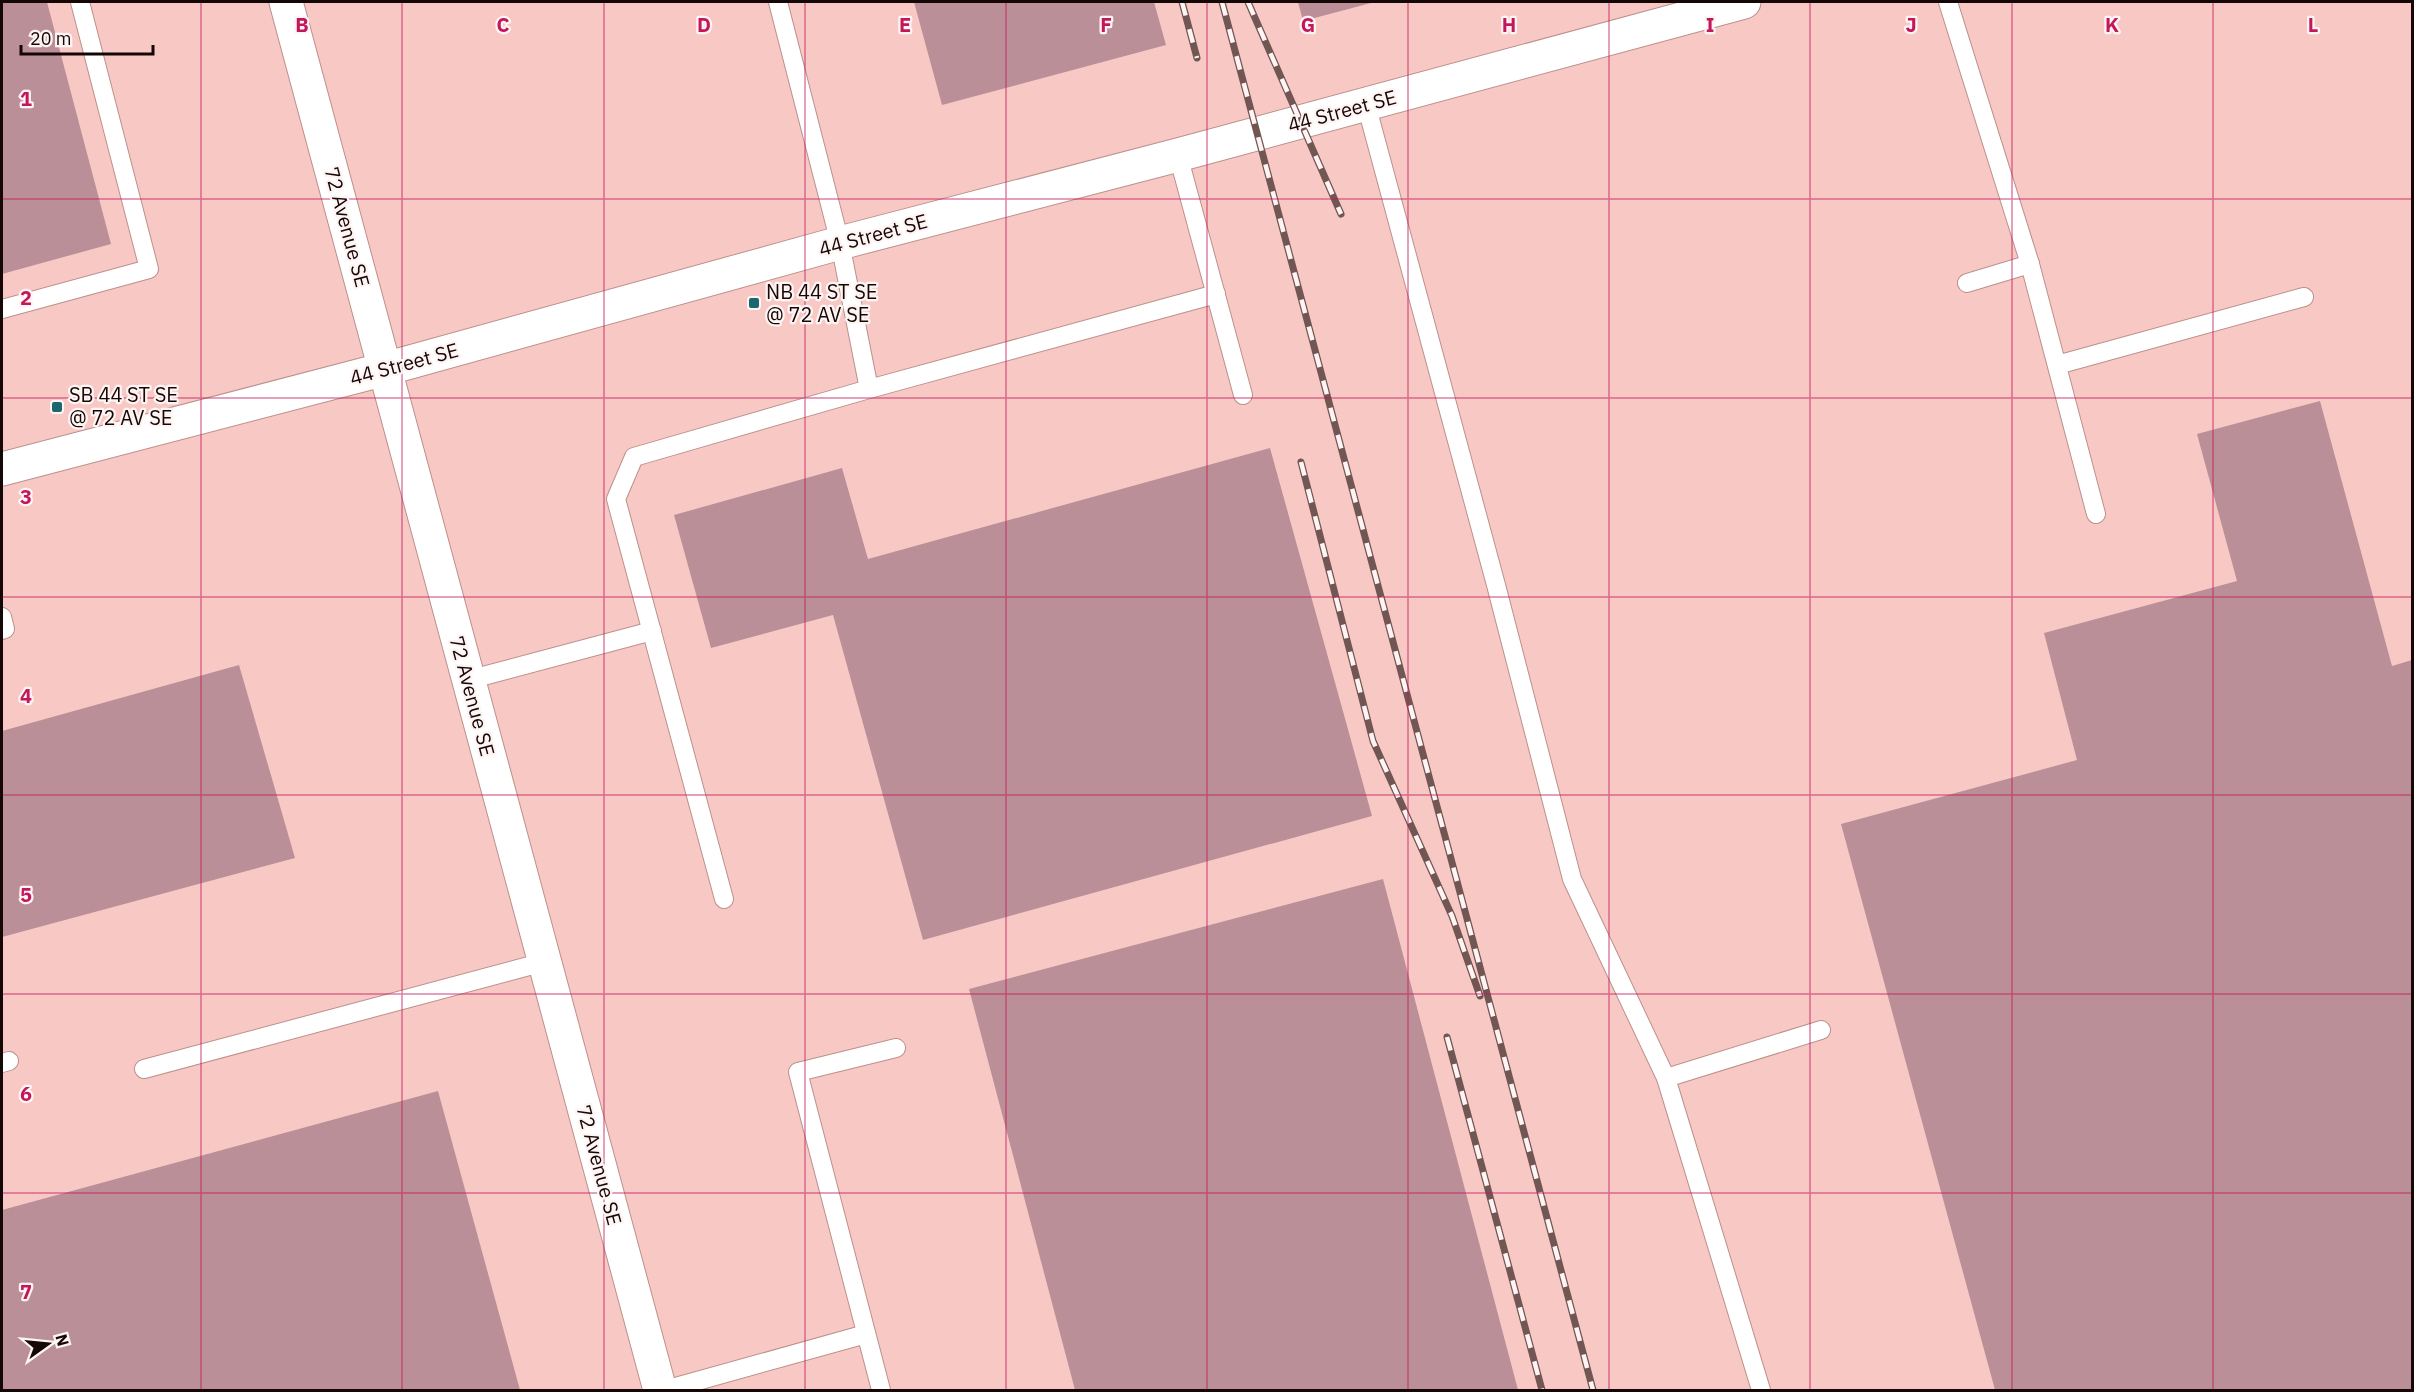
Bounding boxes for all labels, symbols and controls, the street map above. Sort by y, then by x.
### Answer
text: B [295,11,309,38]
text: C [496,11,510,38]
text: D [697,11,711,38]
text: E [899,11,911,38]
text: F [1100,11,1112,38]
text: G [1301,11,1315,38]
text: H [1502,11,1516,38]
text: I [1706,11,1714,38]
text: J [1905,11,1917,38]
text: K [2105,11,2119,38]
text: L [2308,11,2318,38]
scale bar [21,18,153,56]
text: 20 m [30,27,72,50]
street label: 44 Street SE [1284,83,1399,138]
text: 1 [20,85,32,112]
street label: 72 Avenue SE [318,164,377,290]
street label: 44 Street SE [815,207,930,262]
place label: NB 44 ST SE @ 72 AV SE [766,278,877,328]
text: 2 [20,284,32,311]
marker: NB 44 ST SE @ 72 AV SE [747,296,761,310]
street label: 44 Street SE [346,336,461,391]
place label: SB 44 ST SE @ 72 AV SE [69,381,178,431]
marker: SB 44 ST SE @ 72 AV SE [50,400,64,414]
text: 3 [20,483,32,510]
street label: 72 Avenue SE [443,633,502,759]
text: 4 [20,682,32,709]
text: 5 [20,881,32,908]
text: 6 [20,1080,32,1107]
street label: 72 Avenue SE [570,1102,629,1228]
text: 7 [20,1278,32,1305]
north arrow [18,1314,78,1374]
text: N [51,1332,74,1348]

